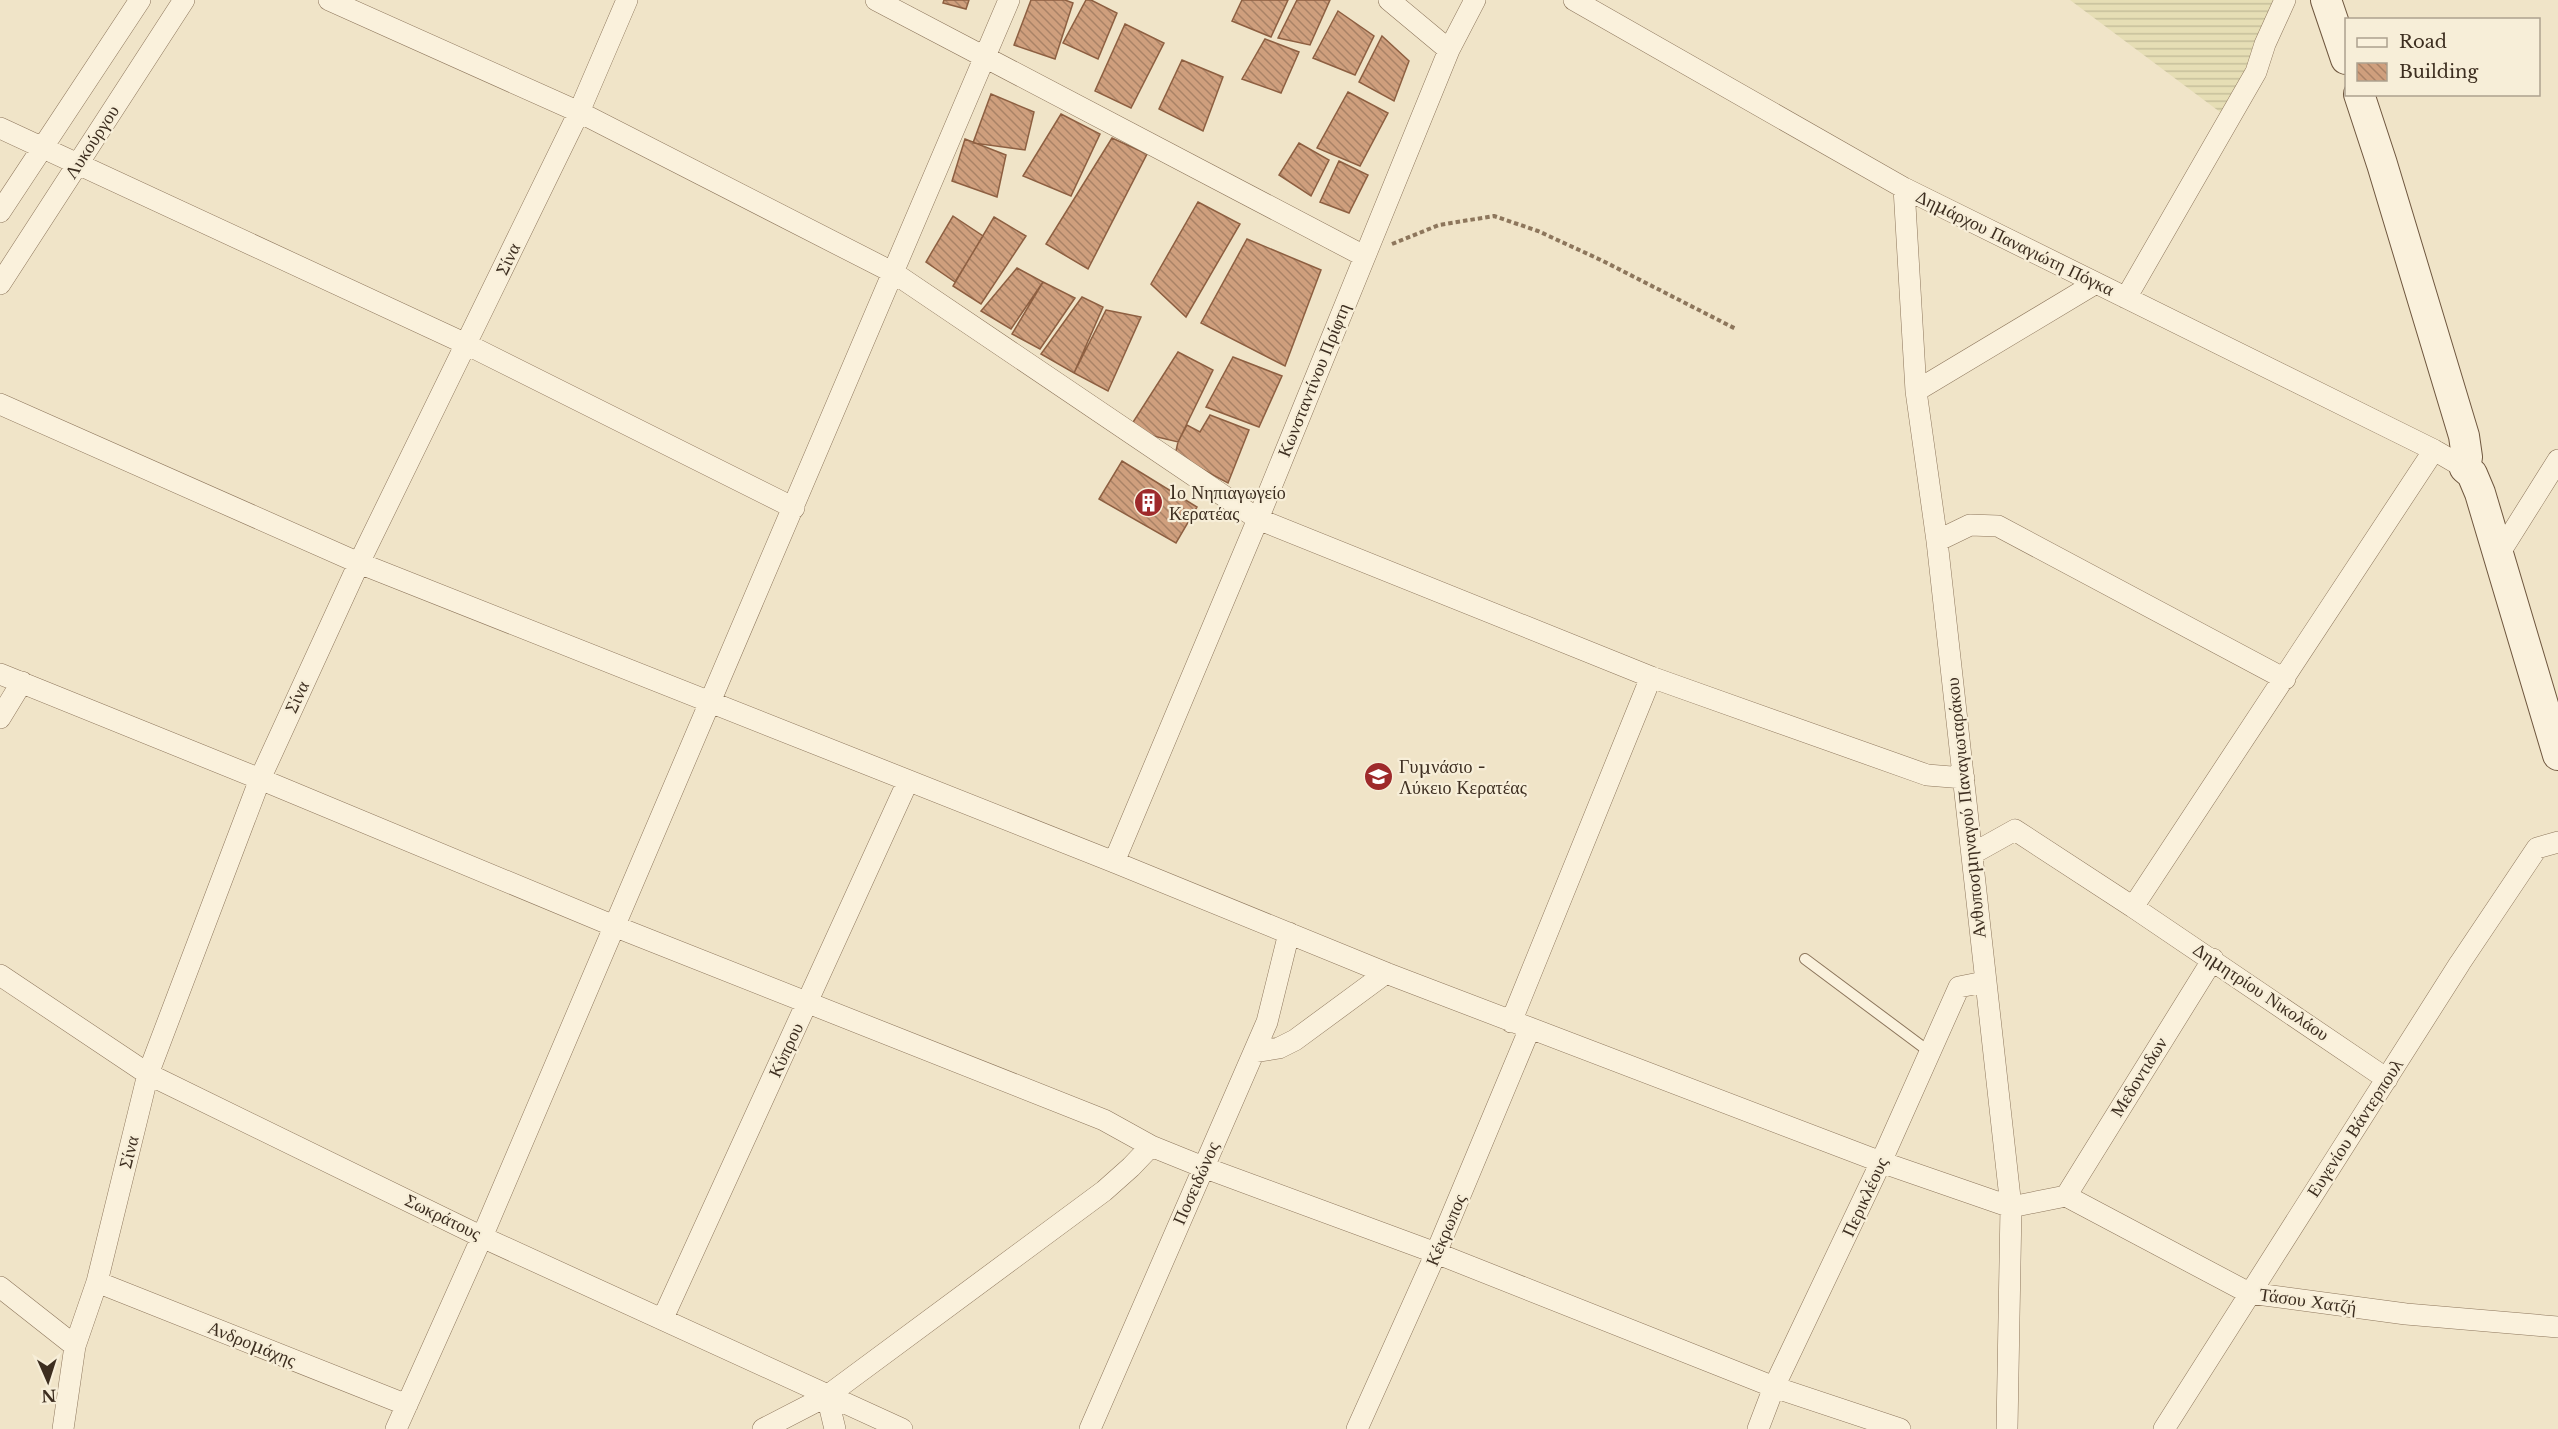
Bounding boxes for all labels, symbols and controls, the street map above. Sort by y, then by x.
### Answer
legend [2345,18,2540,96]
text: Road [2399,31,2447,53]
text: Building [2399,61,2478,83]
street label: Λυκούργου [60,101,124,183]
street label: Δημάρχου Παναγιώτη Πόγκα [1912,185,2118,301]
street label: Σίνα [491,239,525,279]
street label: Κωνσταντίνου Πρίφτη [1273,300,1355,460]
place label: 1ο Νηπιαγωγείο Κερατέας [1169,482,1286,525]
building icon: 1ο Νηπιαγωγείο Κερατέας [1132,487,1164,519]
street label: Ανθυποσμηναγού Παναγιωταράκου [1941,676,1991,940]
street label: Σίνα [280,677,314,717]
place label: Γυμνάσιο - Λύκειο Κερατέας [1399,756,1527,799]
school or university icon: Γυμνάσιο - Λύκειο Κερατέας [1362,761,1394,793]
street label: Δημητρίου Νικολάου [2189,938,2333,1046]
street label: Κύπρου [764,1019,808,1081]
street label: Μεδοντιδων [2106,1033,2172,1121]
street label: Ευγενίου Βάντερπουλ [2302,1055,2408,1201]
street label: Σίνα [114,1133,144,1171]
street label: Ποσειδώνος [1168,1138,1224,1228]
street label: Περικλέους [1837,1154,1893,1240]
street label: Σωκράτους [401,1189,485,1245]
street label: Κέκρωπος [1421,1191,1471,1269]
street label: Τάσου Χατζή [2258,1283,2358,1319]
street label: Ανδρομάχης [205,1316,299,1372]
north arrow [18,1351,78,1411]
text: N [41,1386,57,1406]

